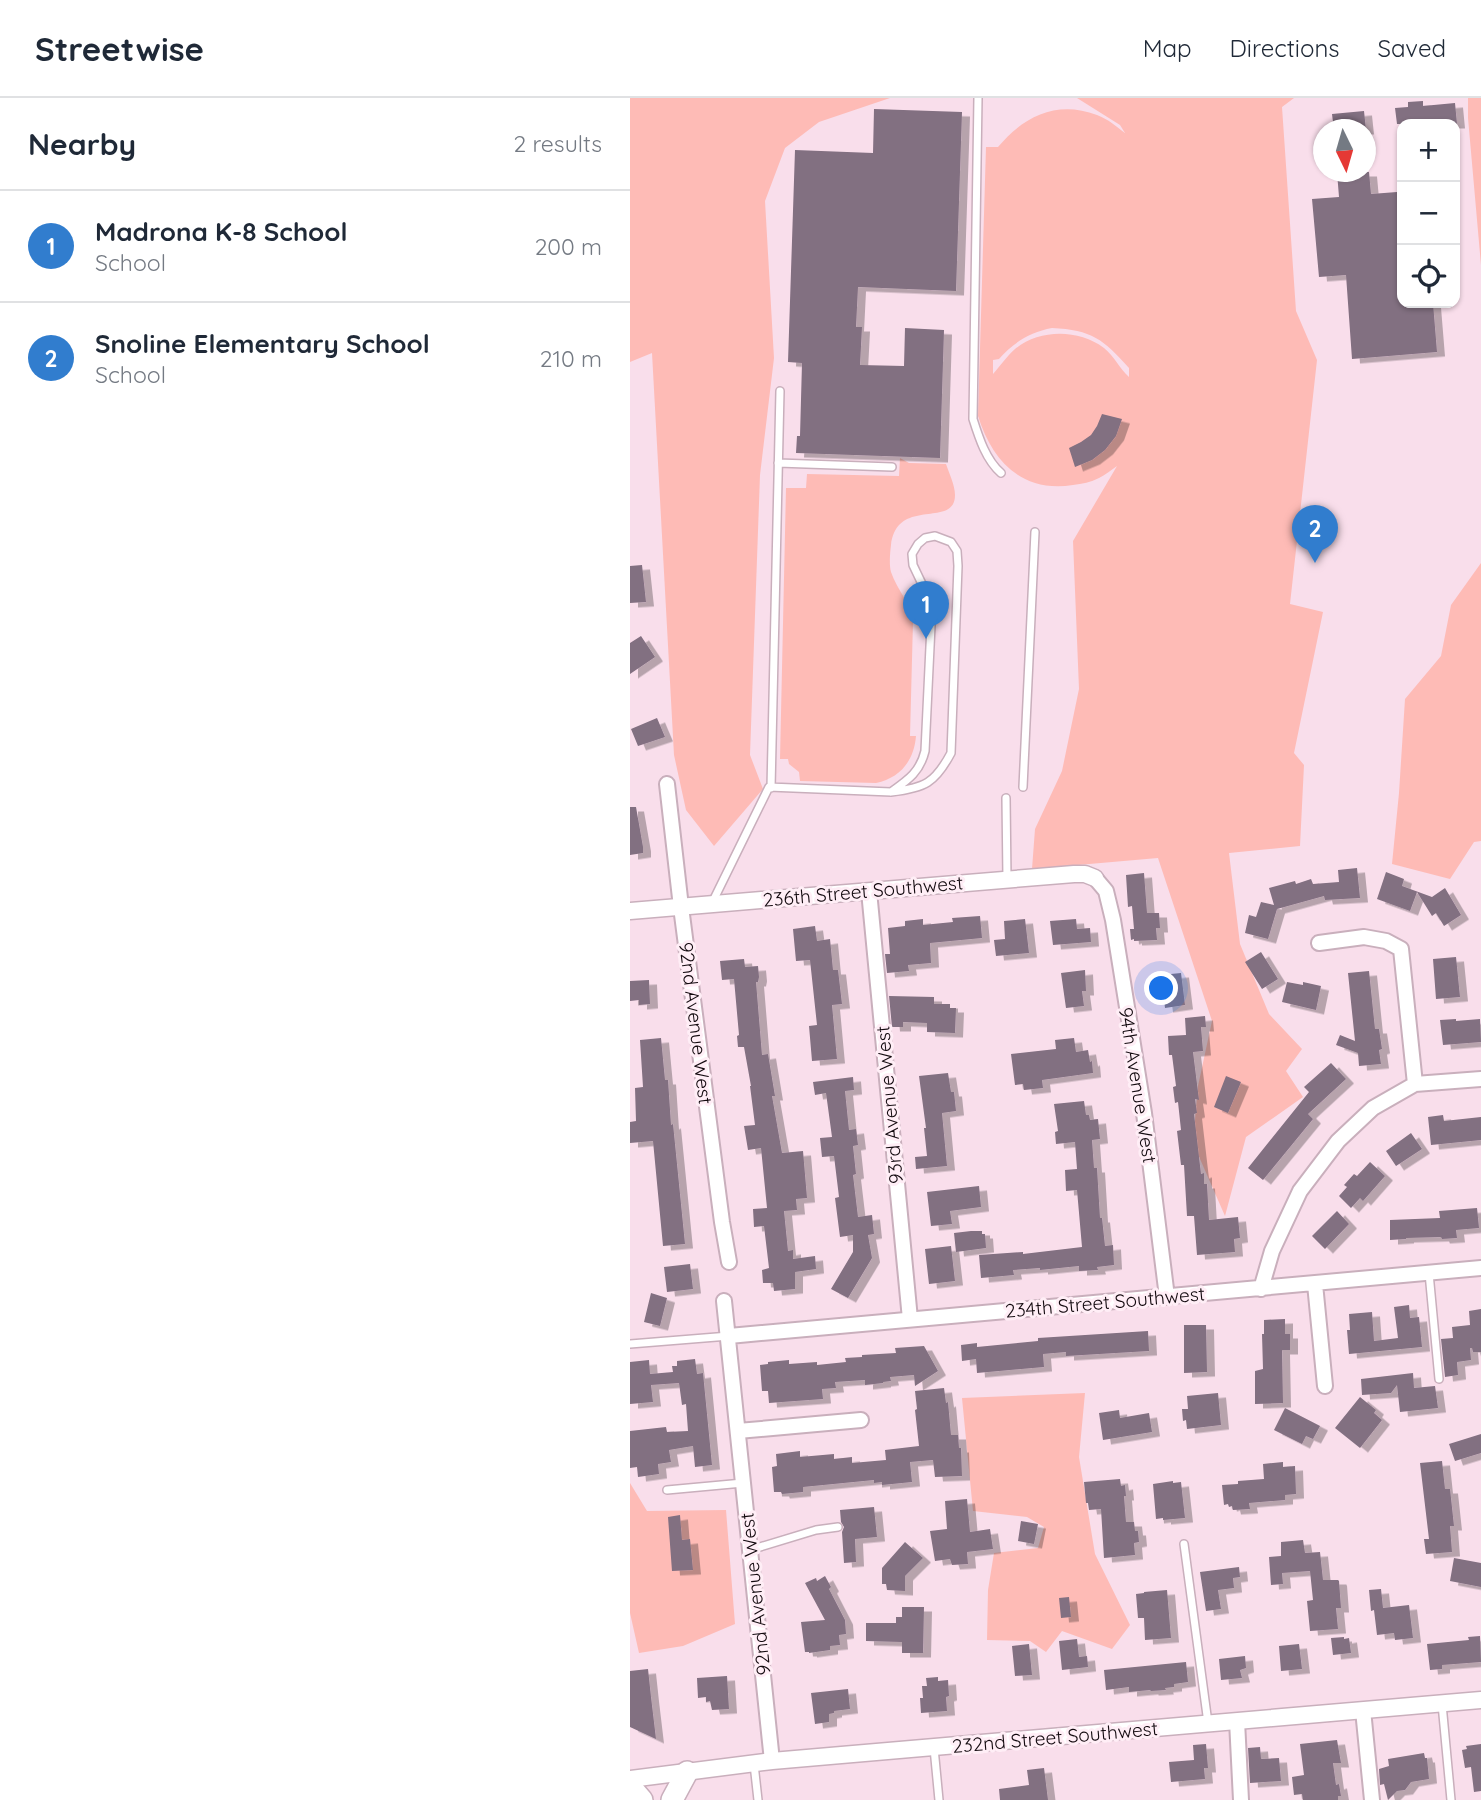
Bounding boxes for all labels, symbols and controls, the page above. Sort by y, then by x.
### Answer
text: Streetwise [35,28,204,69]
text: Map [1143,33,1192,63]
text: Directions [1230,33,1340,63]
text: Saved [1378,33,1446,63]
north arrow [1313,119,1376,182]
map controls [1397,119,1460,308]
button: + [1397,119,1460,182]
text: Nearby [28,125,136,163]
text: 2 results [513,129,602,158]
button: − [1397,182,1460,245]
text: Madrona K-8 School [95,215,348,248]
text: 1 [47,232,55,261]
text: 200 m [535,232,602,261]
button: locate [1397,245,1460,308]
text: School [95,248,166,277]
text: Snoline Elementary School [95,327,430,360]
text: 2 [44,344,58,373]
text: 210 m [540,344,602,373]
text: School [95,360,166,389]
pin: 2 [1292,505,1338,563]
pin: 1 [903,581,949,639]
street label: 236th Street Southwest [762,870,964,912]
street label: 92nd Avenue West [674,941,718,1105]
your location [1144,971,1178,1005]
street label: 94th Avenue West [1114,1005,1162,1165]
street label: 93rd Avenue West [870,1025,908,1185]
street label: 234th Street Southwest [1004,1281,1206,1323]
street label: 92nd Avenue West [735,1512,775,1676]
street label: 232nd Street Southwest [951,1716,1159,1758]

